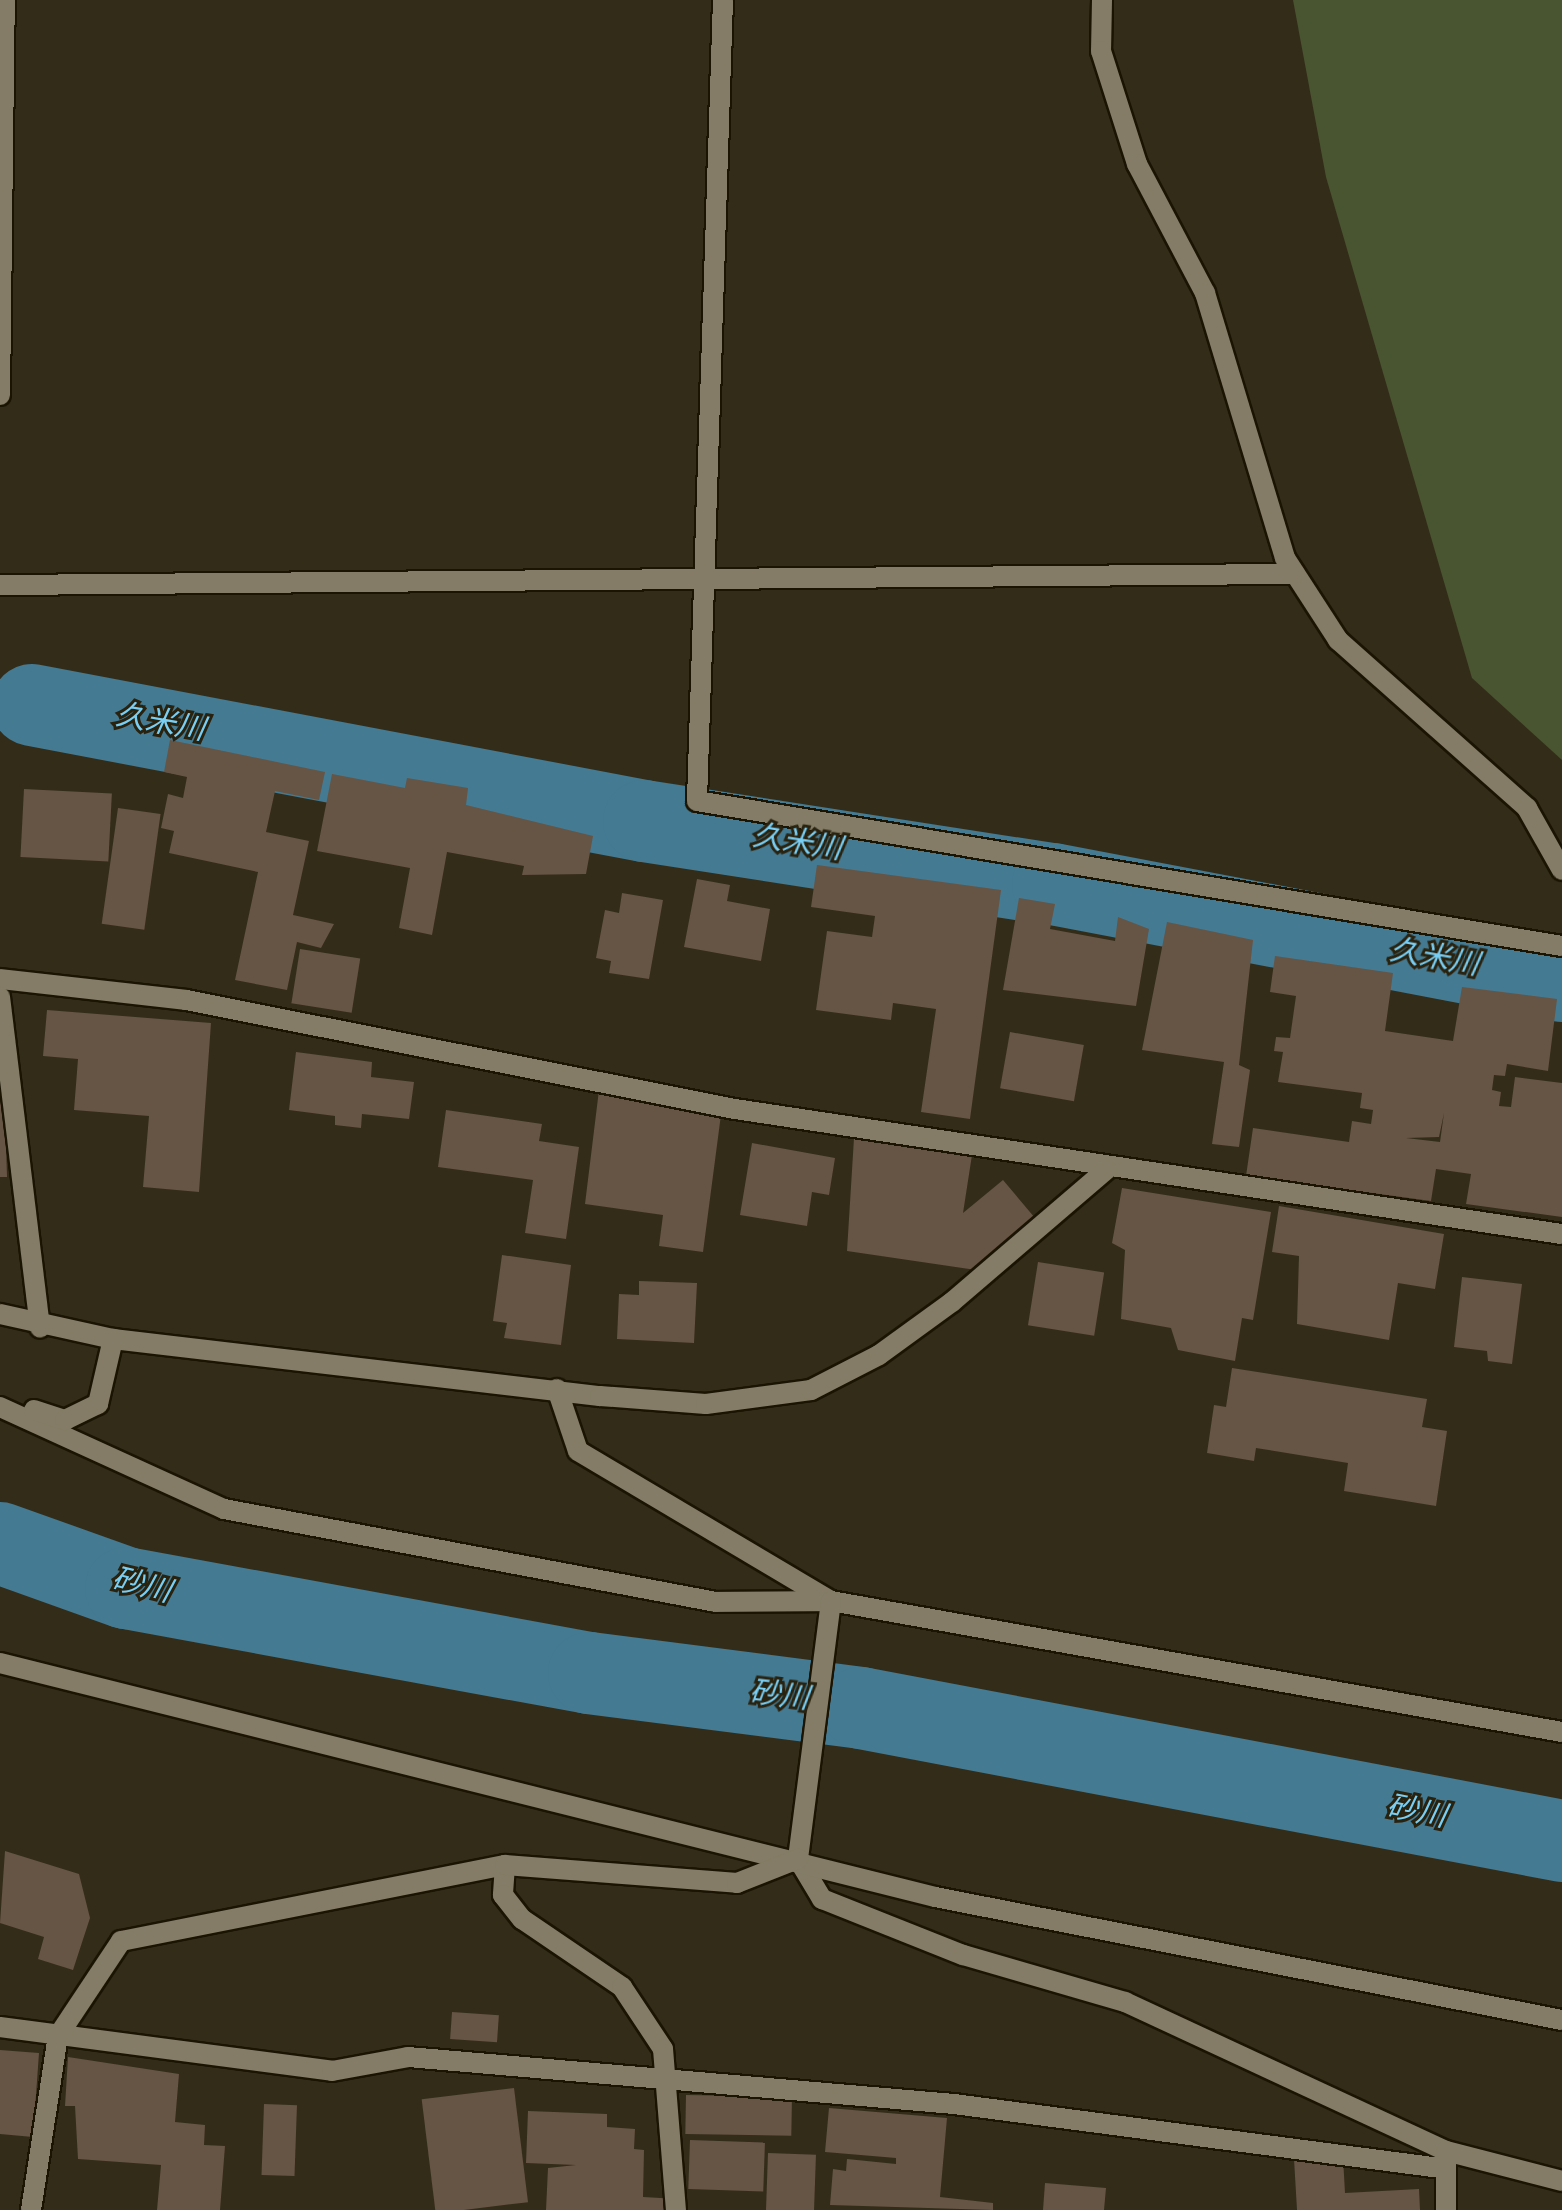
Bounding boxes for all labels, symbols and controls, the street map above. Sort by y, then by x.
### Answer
water label: 久米川 [113,699,207,751]
water label: 久米川 [750,820,844,870]
water label: 久米川 [1387,934,1481,986]
water label: 砂川 [108,1563,174,1613]
water label: 砂川 [747,1676,811,1720]
water label: 砂川 [1383,1791,1449,1837]

